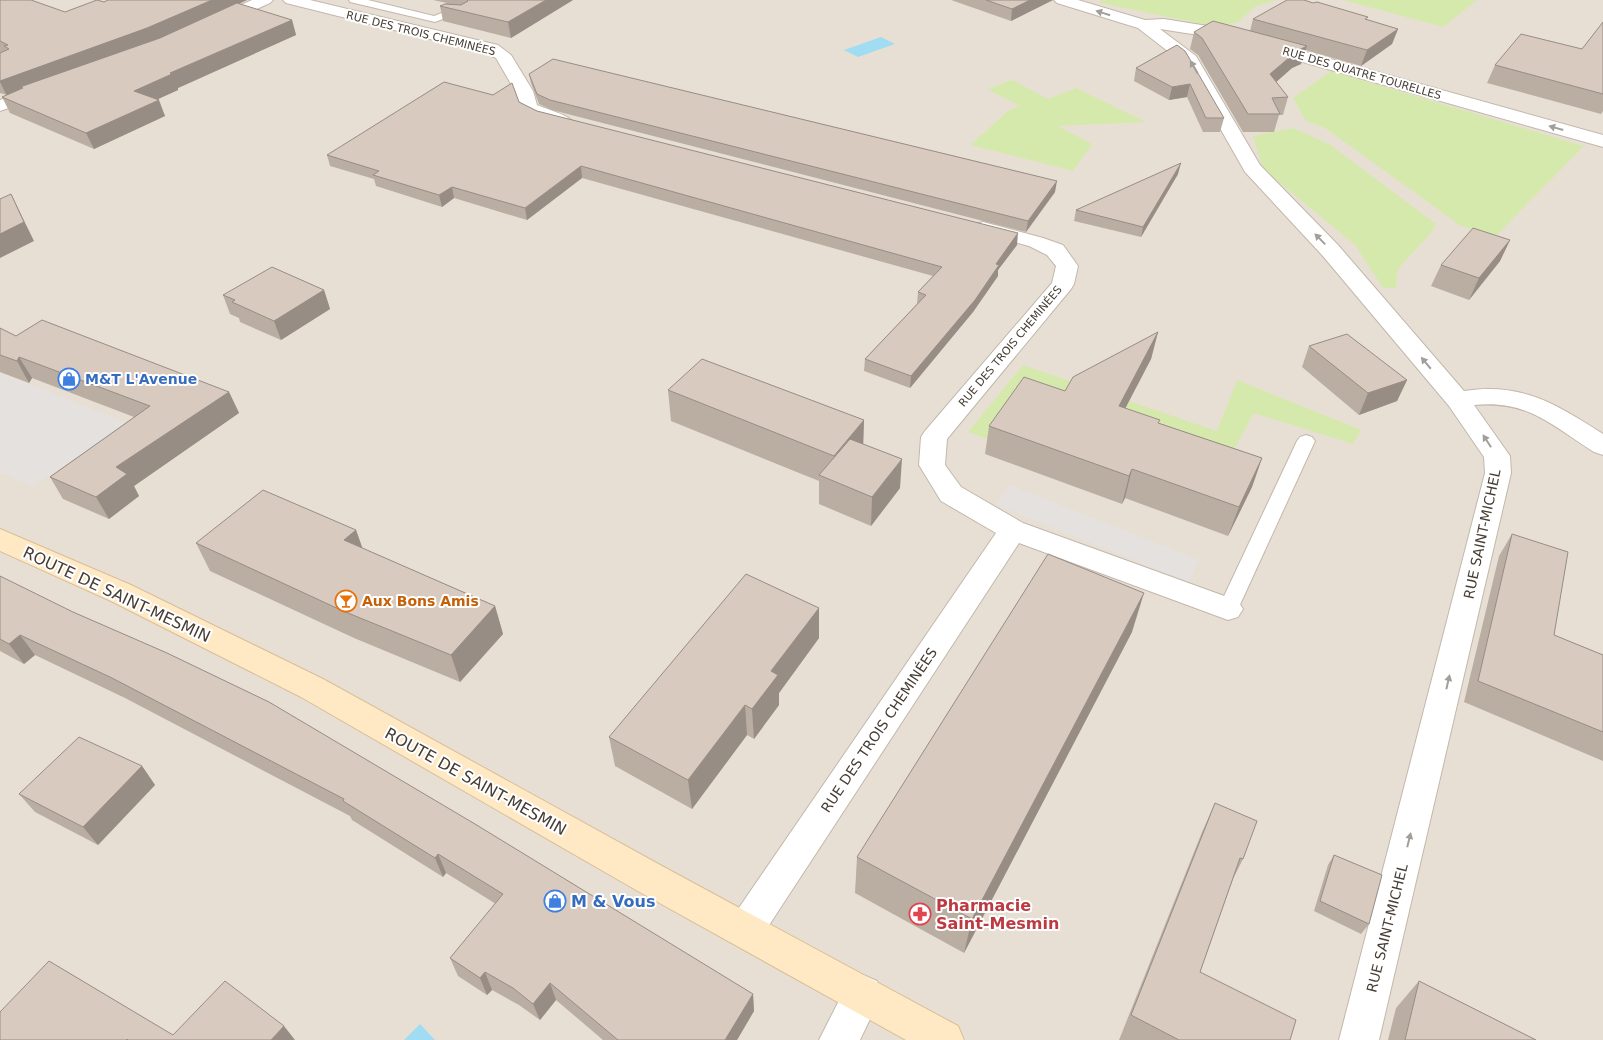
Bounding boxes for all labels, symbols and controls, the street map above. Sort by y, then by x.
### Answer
one-way arrow [1096,8,1111,16]
street label: RUE DES TROIS CHEMINÉES [345,9,497,58]
street label: RUE DES QUATRE TOURELLES [1281,45,1443,102]
one-way arrow [1190,60,1198,75]
one-way arrow [1549,124,1564,132]
one-way arrow [1315,234,1327,246]
street label: RUE DES TROIS CHEMINÉES [956,283,1065,409]
one-way arrow [1421,356,1432,369]
shop icon: M&T L'Avenue [57,367,81,391]
place label: M&T L'Avenue [85,371,197,387]
one-way arrow [1483,434,1492,448]
street label: RUE SAINT-MICHEL [1460,468,1504,600]
street label: ROUTE DE SAINT-MESMIN [20,543,214,646]
bar icon: Aux Bons Amis [334,589,358,613]
place label: Aux Bons Amis [362,593,479,609]
street label: RUE DES TROIS CHEMINÉES [818,644,940,815]
one-way arrow [1444,675,1452,690]
street label: ROUTE DE SAINT-MESMIN [382,724,570,839]
one-way arrow [1405,832,1413,847]
street label: RUE SAINT-MICHEL [1363,862,1411,994]
shop icon: M & Vous [543,889,567,913]
place label: M & Vous [571,892,655,911]
place label: Pharmacie Saint-Mesmin [936,896,1059,933]
pharmacy icon: Pharmacie Saint-Mesmin [908,902,932,926]

